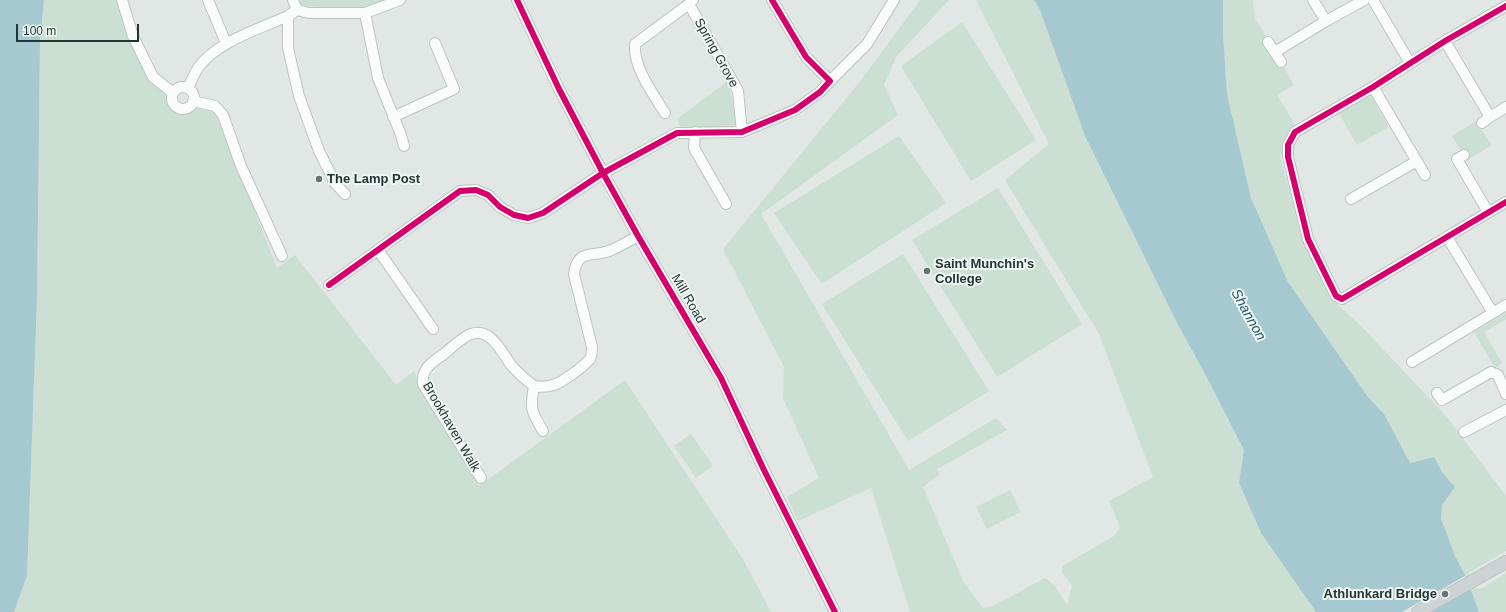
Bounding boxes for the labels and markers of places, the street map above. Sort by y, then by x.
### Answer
place label: The Lamp Post [327,171,420,187]
marker: The Lamp Post [314,174,324,184]
place label: Saint Munchin's College [935,256,1034,287]
marker: Saint Munchin's College [922,266,932,276]
place label: Athlunkard Bridge [1324,586,1437,602]
marker: Athlunkard Bridge [1440,589,1450,599]

